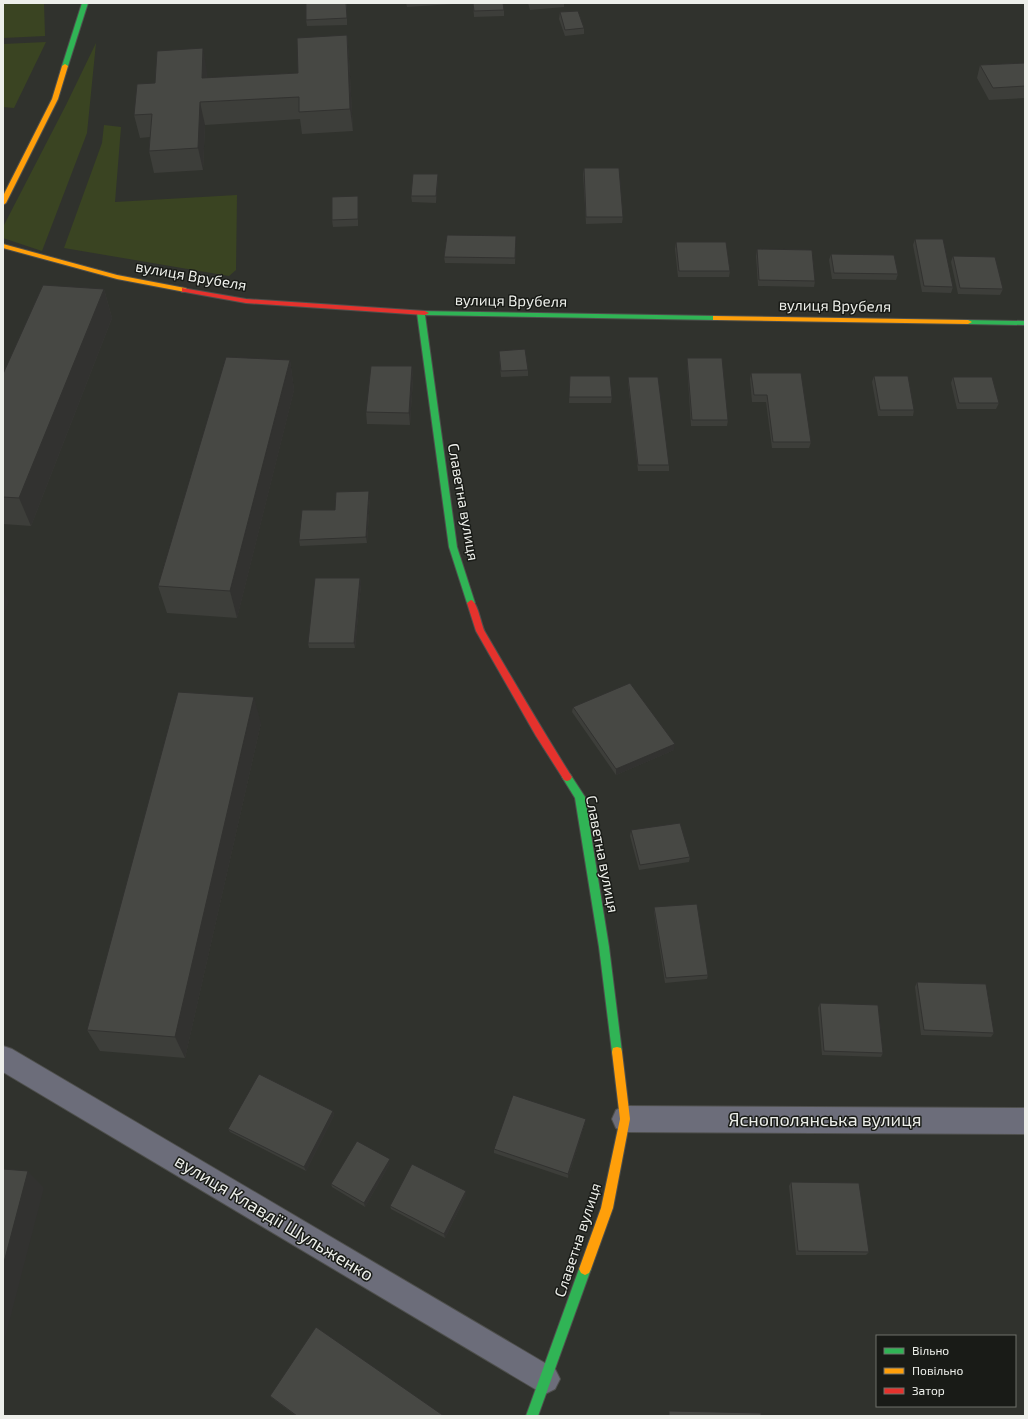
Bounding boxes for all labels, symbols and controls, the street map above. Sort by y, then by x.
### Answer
street label: вулиця Врубеля [134,256,248,295]
street label: вулиця Врубеля [455,290,567,311]
street label: вулиця Врубеля [779,295,891,316]
street label: Славетна вулиця [444,442,483,562]
street label: Славетна вулиця [582,794,623,914]
street label: Яснополянська вулиця [728,1108,922,1130]
street label: вулиця Клавдії Шульженко [171,1149,378,1285]
street label: Славетна вулиця [550,1180,605,1299]
legend [876,1335,1016,1407]
text: Вільно [912,1343,949,1357]
text: Повільно [912,1363,963,1377]
text: Затор [912,1383,945,1397]

